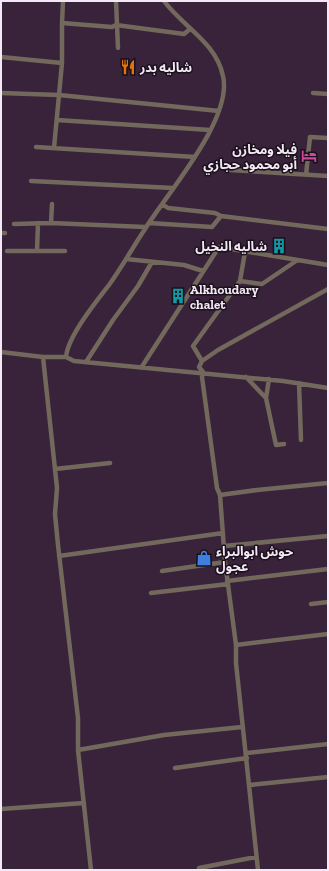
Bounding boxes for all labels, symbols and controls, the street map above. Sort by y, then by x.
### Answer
restaurant icon: شاليه بدر [119,58,137,76]
place label: شاليه بدر [139,60,192,75]
place label: فيلا ومخازن أبو محمود حجازي [203,142,297,175]
hotel icon: فيلا ومخازن أبو محمود حجازي [300,147,318,165]
building icon: شاليه النخيل [270,237,288,255]
place label: شاليه النخيل [195,239,267,254]
place label: Alkhoudary chalet [190,282,259,312]
building icon: Alkhoudary chalet [169,287,187,305]
place label: حوش ابوالبراء عجول [216,544,293,574]
shop icon: حوش ابوالبراء عجول [195,549,213,567]

